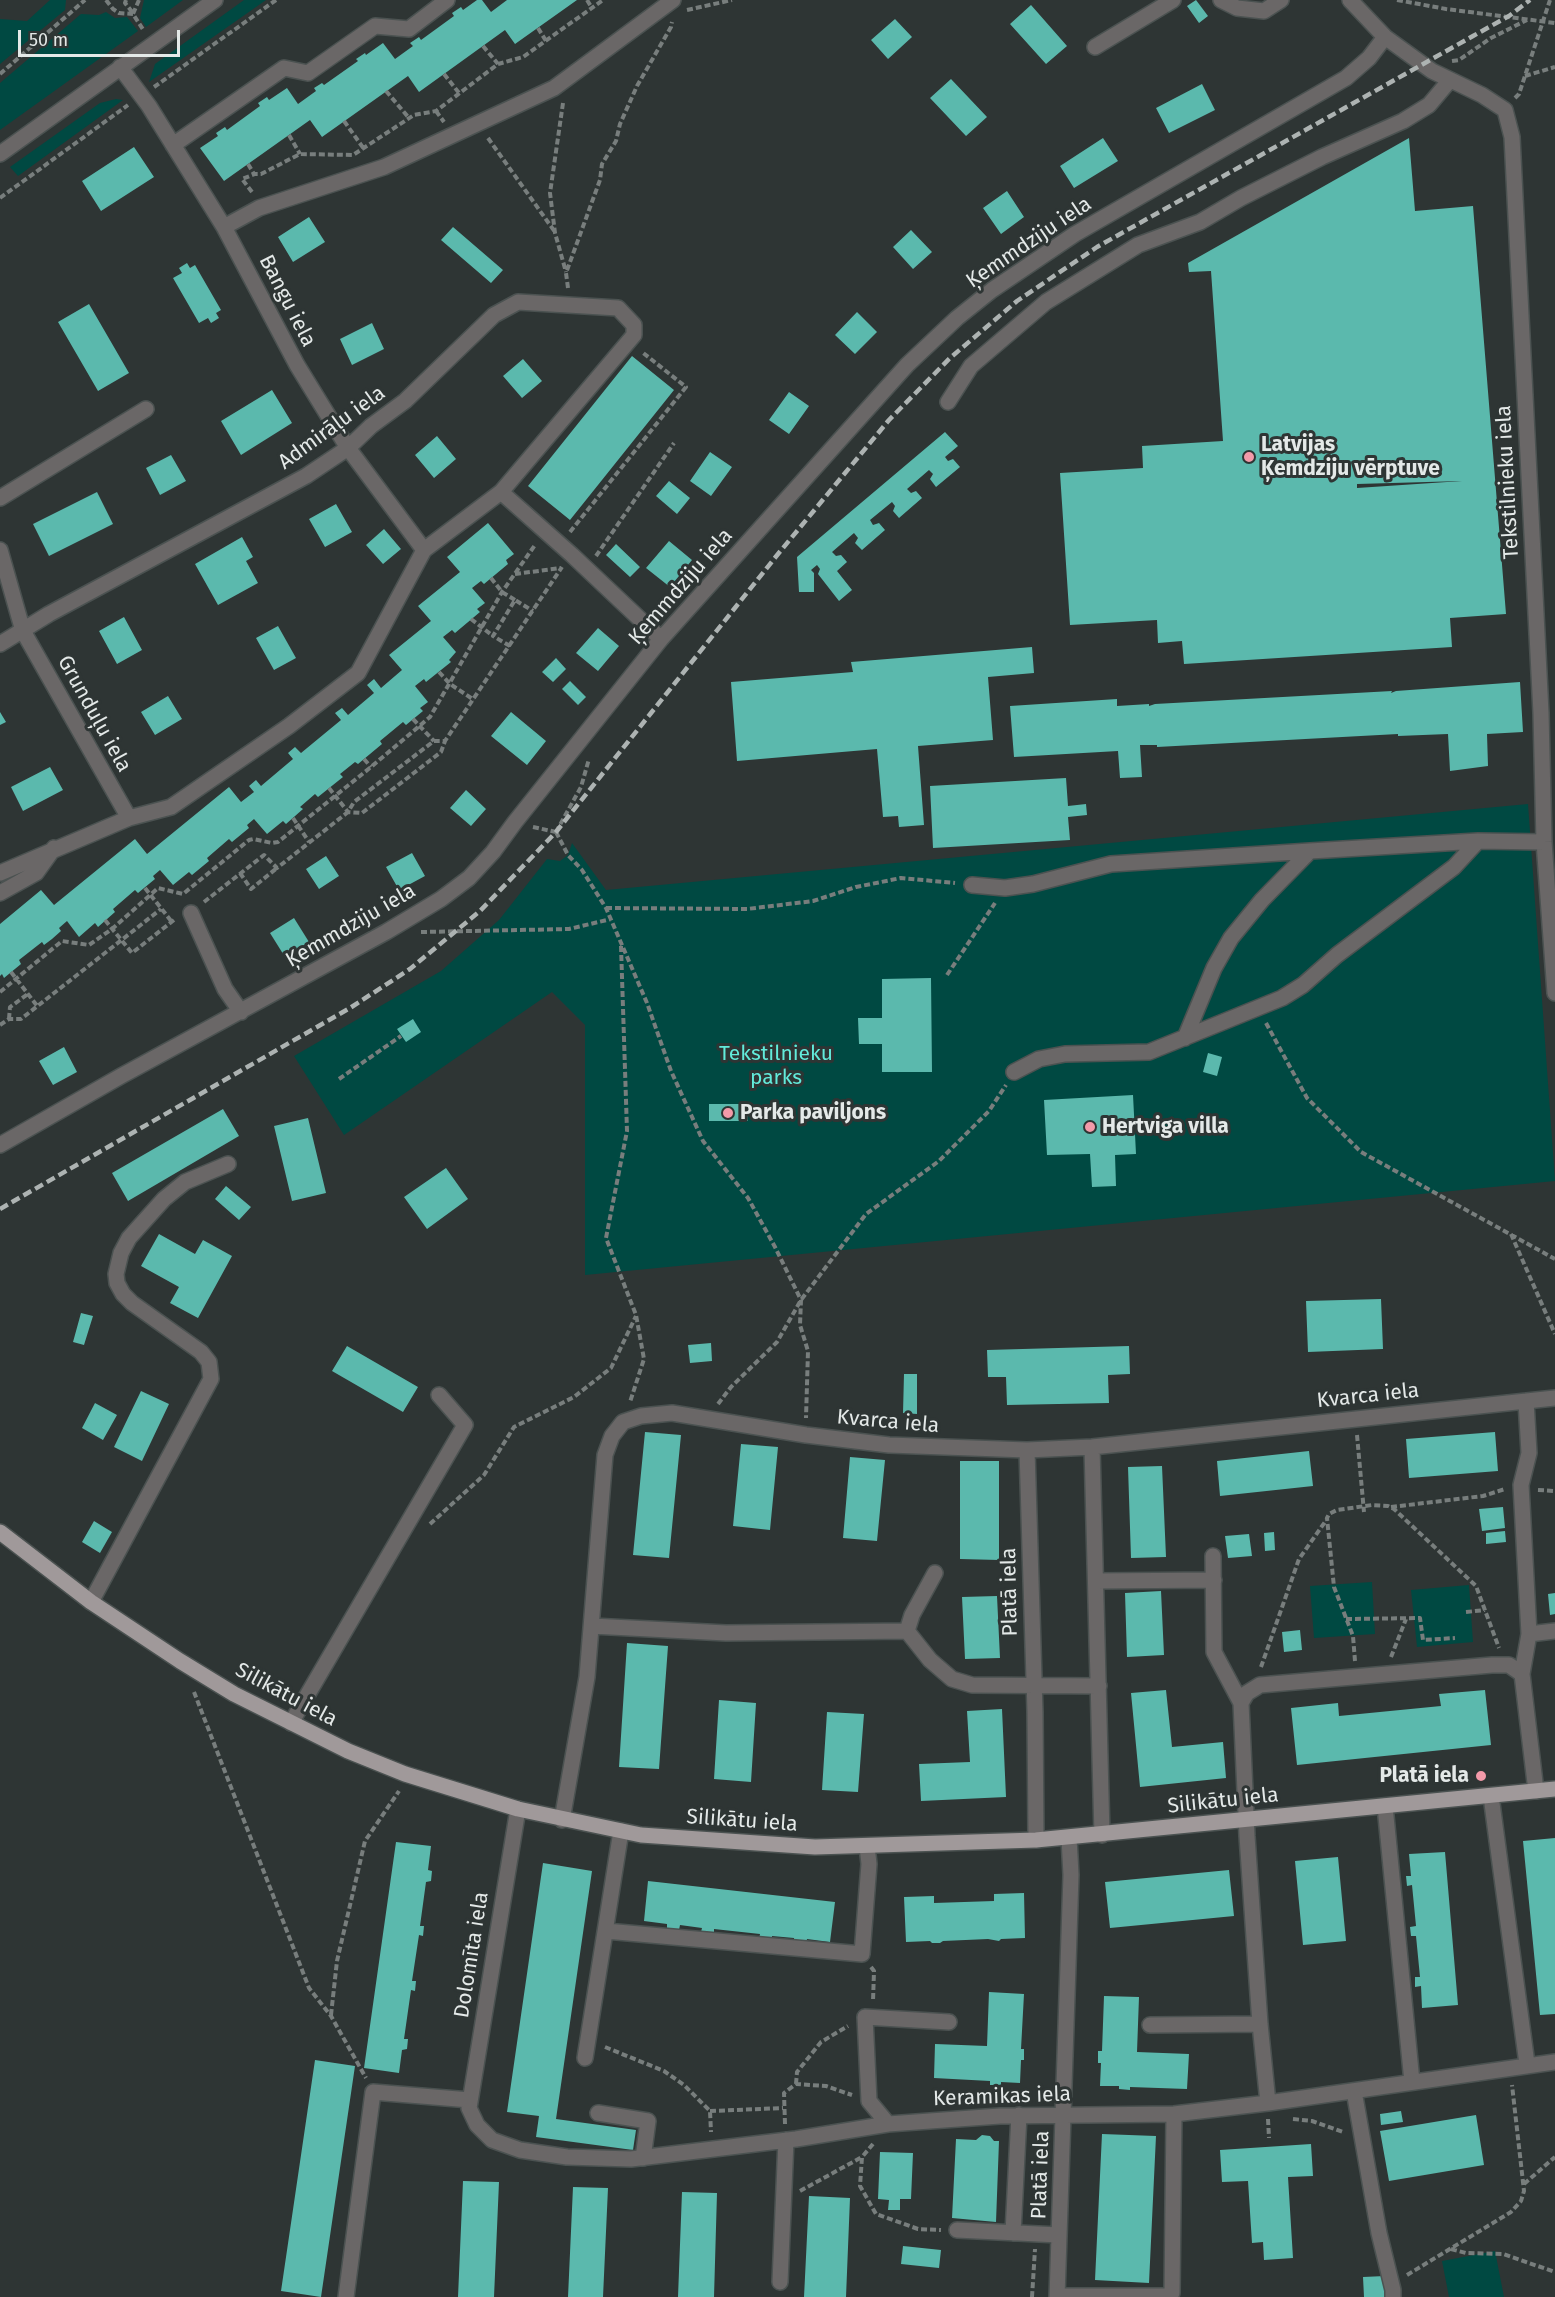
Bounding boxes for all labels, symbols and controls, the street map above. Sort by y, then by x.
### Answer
scale bar [21,18,183,56]
text: 50 m [29,29,68,51]
street label: Ķemmdziju iela [962,192,1096,294]
street label: Bangu iela [253,251,321,351]
street label: Admirāļu iela [274,381,390,475]
street label: Tekstilnieku iela [1491,404,1525,560]
place label: Latvijas Ķemdziju vērptuve [1261,432,1440,482]
marker: Latvijas Ķemdziju vērptuve [1242,450,1256,464]
street label: Ķemmdziju iela [624,524,738,650]
street label: Grunduļu iela [52,651,136,777]
street label: Ķemmdziju iela [282,879,420,973]
park label: Tekstilnieku parks [719,1041,833,1091]
place label: Parka paviljons [740,1100,886,1126]
marker: Parka paviljons [721,1106,735,1120]
place label: Hertviga villa [1102,1114,1229,1140]
marker: Hertviga villa [1083,1120,1097,1134]
street label: Kvarca iela [1316,1378,1420,1414]
street label: Kvarca iela [836,1405,940,1439]
street label: Platā iela [997,1547,1023,1637]
street label: Silikātu iela [231,1658,341,1732]
place label: Platā iela [1379,1763,1469,1789]
marker: Platā iela [1474,1769,1488,1783]
street label: Silikātu iela [1166,1783,1280,1819]
street label: Silikātu iela [686,1805,798,1837]
street label: Dolomīta iela [450,1890,494,2020]
street label: Keramikas iela [933,2082,1071,2112]
street label: Platā iela [1027,2130,1055,2220]

